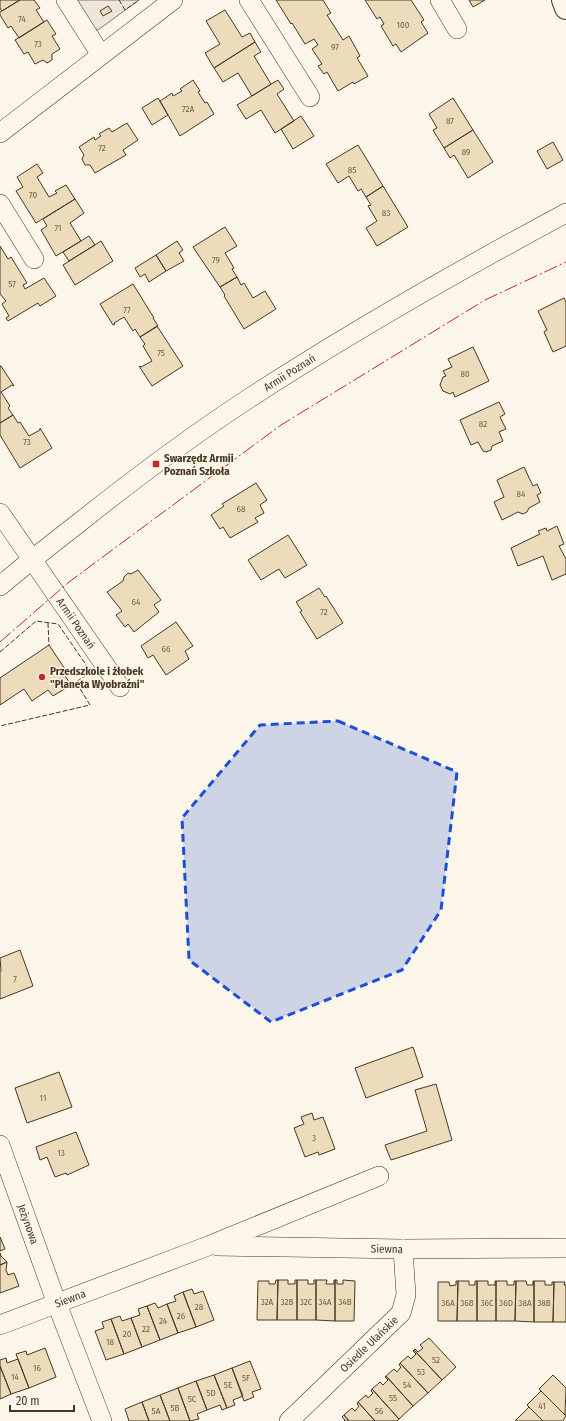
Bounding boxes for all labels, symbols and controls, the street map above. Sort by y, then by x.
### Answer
house number: 74 [18,14,26,24]
house number: 100 [397,20,410,30]
house number: 73 [34,39,42,49]
house number: 97 [331,42,339,52]
house number: 72A [182,104,194,114]
house number: 87 [446,116,454,126]
house number: 72 [98,143,106,153]
house number: 89 [462,147,470,157]
house number: 85 [348,165,356,175]
house number: 70 [29,190,37,200]
house number: 83 [382,208,390,218]
house number: 71 [54,223,62,233]
house number: 79 [212,255,220,265]
house number: 57 [8,279,16,289]
house number: 77 [123,305,131,315]
house number: 75 [157,348,165,358]
street label: Armii Poznań [261,351,318,394]
house number: 80 [460,369,470,379]
house number: 82 [479,419,487,429]
house number: 73 [23,437,31,447]
place label: Swarzędz Armii Poznań Szkoła [164,452,234,478]
marker: Swarzędz Armii Poznań Szkoła [151,459,161,469]
house number: 84 [517,489,526,499]
house number: 68 [237,504,246,514]
street label: Armii Poznań [54,595,98,651]
house number: 64 [132,597,141,607]
house number: 72 [320,607,328,617]
house number: 66 [162,644,171,654]
place label: Przedszkole i żłobek "Planeta Wyobraźni" [50,665,145,691]
marker: Przedszkole i żłobek "Planeta Wyobraźni" [37,672,47,682]
house number: 7 [13,974,17,984]
house number: 11 [40,1093,46,1103]
house number: 3 [312,1133,316,1143]
house number: 13 [57,1148,65,1158]
street label: Jeżynowa [15,1202,42,1246]
street label: Siewna [371,1242,403,1255]
street label: Siewna [53,1287,87,1310]
house number: 32A [261,1297,274,1307]
house number: 32B [281,1297,294,1307]
house number: 32C [300,1297,313,1307]
house number: 34A [318,1297,332,1307]
house number: 34B [338,1297,352,1307]
house number: 36A [441,1298,455,1308]
house number: 36B [460,1298,474,1308]
house number: 36C [480,1298,494,1308]
house number: 36D [499,1298,513,1308]
house number: 38A [518,1298,532,1308]
house number: 38B [537,1298,551,1308]
house number: 28 [195,1302,204,1312]
house number: 26 [177,1311,186,1321]
street label: Osiedle Ułańskie [337,1313,401,1375]
house number: 24 [159,1316,168,1326]
house number: 22 [142,1324,150,1334]
house number: 20 [123,1329,132,1339]
house number: 18 [106,1337,115,1347]
house number: 52 [432,1355,440,1365]
house number: 16 [33,1363,42,1373]
house number: 53 [417,1367,425,1377]
house number: 14 [11,1372,20,1382]
house number: 5F [242,1373,250,1383]
house number: 5E [224,1380,232,1390]
house number: 54 [403,1380,412,1390]
scale bar [10,1387,74,1413]
house number: 5D [206,1388,216,1398]
house number: 55 [389,1393,397,1403]
text: 20 m [16,1394,40,1408]
house number: 5C [188,1394,197,1404]
house number: 41 [538,1401,546,1411]
house number: 5B [170,1403,180,1413]
house number: 5A [152,1406,161,1416]
house number: 56 [375,1406,384,1416]

